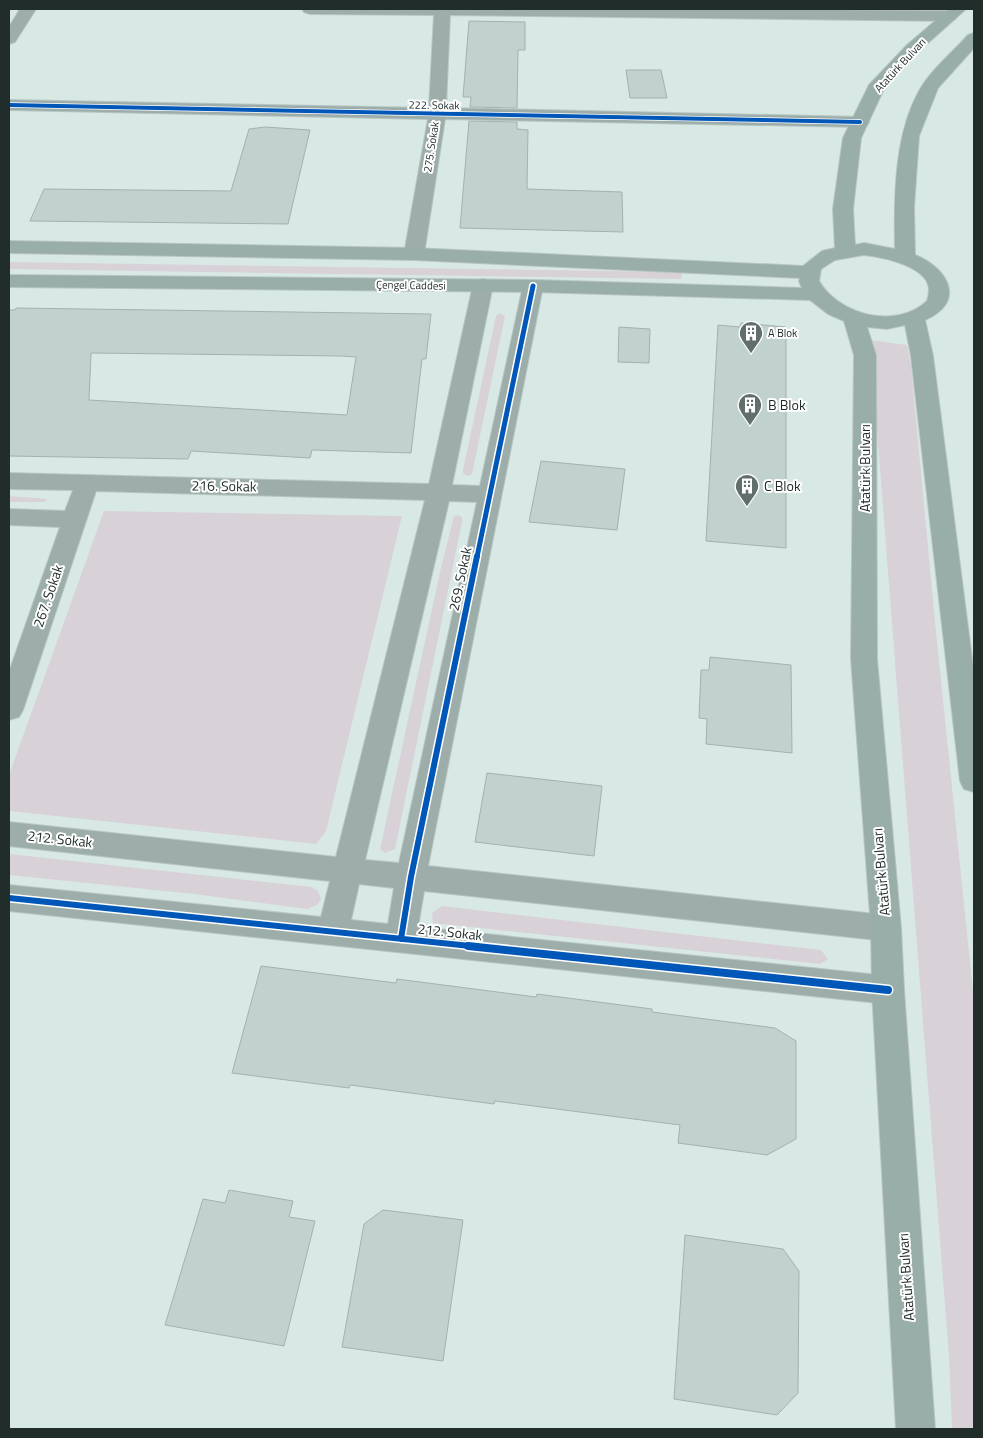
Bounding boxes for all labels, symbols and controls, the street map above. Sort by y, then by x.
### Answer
street label: Atatürk Bulvarı [871,34,929,96]
street label: 222. Sokak [408,97,460,113]
street label: 275. Sokak [419,120,443,173]
street label: Çengel Caddesi [376,276,446,294]
building icon: A Blok [738,320,764,354]
place label: A Blok [768,325,798,341]
building icon: B Blok [737,392,763,426]
place label: B Blok [768,394,806,415]
street label: Atatürk Bulvarı [854,424,875,512]
building icon: C Blok [734,473,760,507]
street label: 216. Sokak [191,474,257,497]
place label: C Blok [764,475,801,496]
street label: 269. Sokak [442,545,477,613]
street label: 267. Sokak [27,561,68,630]
street label: 212. Sokak [27,825,94,852]
street label: Atatürk Bulvarı [866,827,895,917]
street label: 212. Sokak [417,918,484,945]
street label: Atatürk Bulvarı [892,1232,919,1322]

